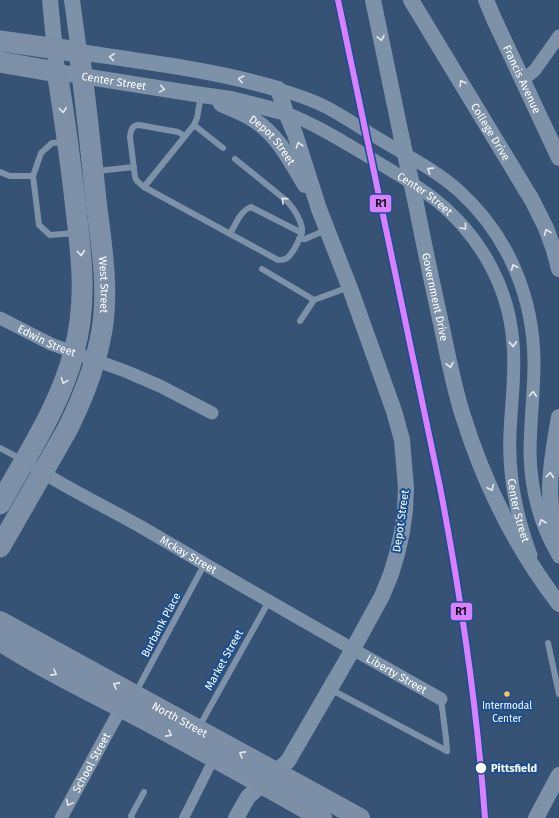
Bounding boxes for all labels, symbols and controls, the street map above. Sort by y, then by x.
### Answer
one-way arrow [376,35,384,41]
street label: Francis Avenue [500,43,544,116]
one-way arrow [109,53,115,62]
street label: Center Street [81,69,147,93]
one-way arrow [237,75,244,83]
one-way arrow [459,80,466,87]
one-way arrow [159,84,165,92]
street label: College Drive [468,101,513,163]
one-way arrow [59,107,68,113]
street label: Depot Street [247,112,298,167]
one-way arrow [295,142,303,149]
one-way arrow [427,167,434,175]
street label: Center Street [395,169,455,218]
line badge: R1 [369,194,392,213]
text: R1 [375,197,387,210]
one-way arrow [282,198,289,205]
one-way arrow [459,222,466,229]
one-way arrow [544,229,552,236]
one-way arrow [76,250,85,256]
street label: Government Drive [420,252,451,342]
street label: West Street [96,256,111,314]
one-way arrow [510,263,518,270]
street label: Edwin Street [16,322,78,359]
one-way arrow [509,341,518,347]
one-way arrow [445,362,453,368]
one-way arrow [61,377,69,384]
one-way arrow [528,391,537,397]
one-way arrow [545,472,554,478]
street label: Center Street [505,478,532,544]
one-way arrow [486,485,494,492]
street label: Depot Street [390,489,412,553]
one-way arrow [539,519,547,526]
street label: Mckay Street [158,533,219,576]
street label: Burbank Place [139,591,183,659]
line badge: R1 [450,602,473,621]
text: R1 [455,605,467,618]
street label: Market Street [202,628,246,692]
street label: Liberty Street [364,652,429,696]
one-way arrow [50,668,58,675]
one-way arrow [113,682,120,689]
marker: Intermodal Center [502,689,512,699]
street label: North Street [150,699,210,740]
place label: Intermodal Center [482,700,532,725]
one-way arrow [165,729,172,736]
street label: School Street [70,730,113,795]
one-way arrow [239,751,246,758]
marker: Pittsfield [474,761,488,775]
place label: Pittsfield [491,762,537,775]
one-way arrow [66,799,74,807]

